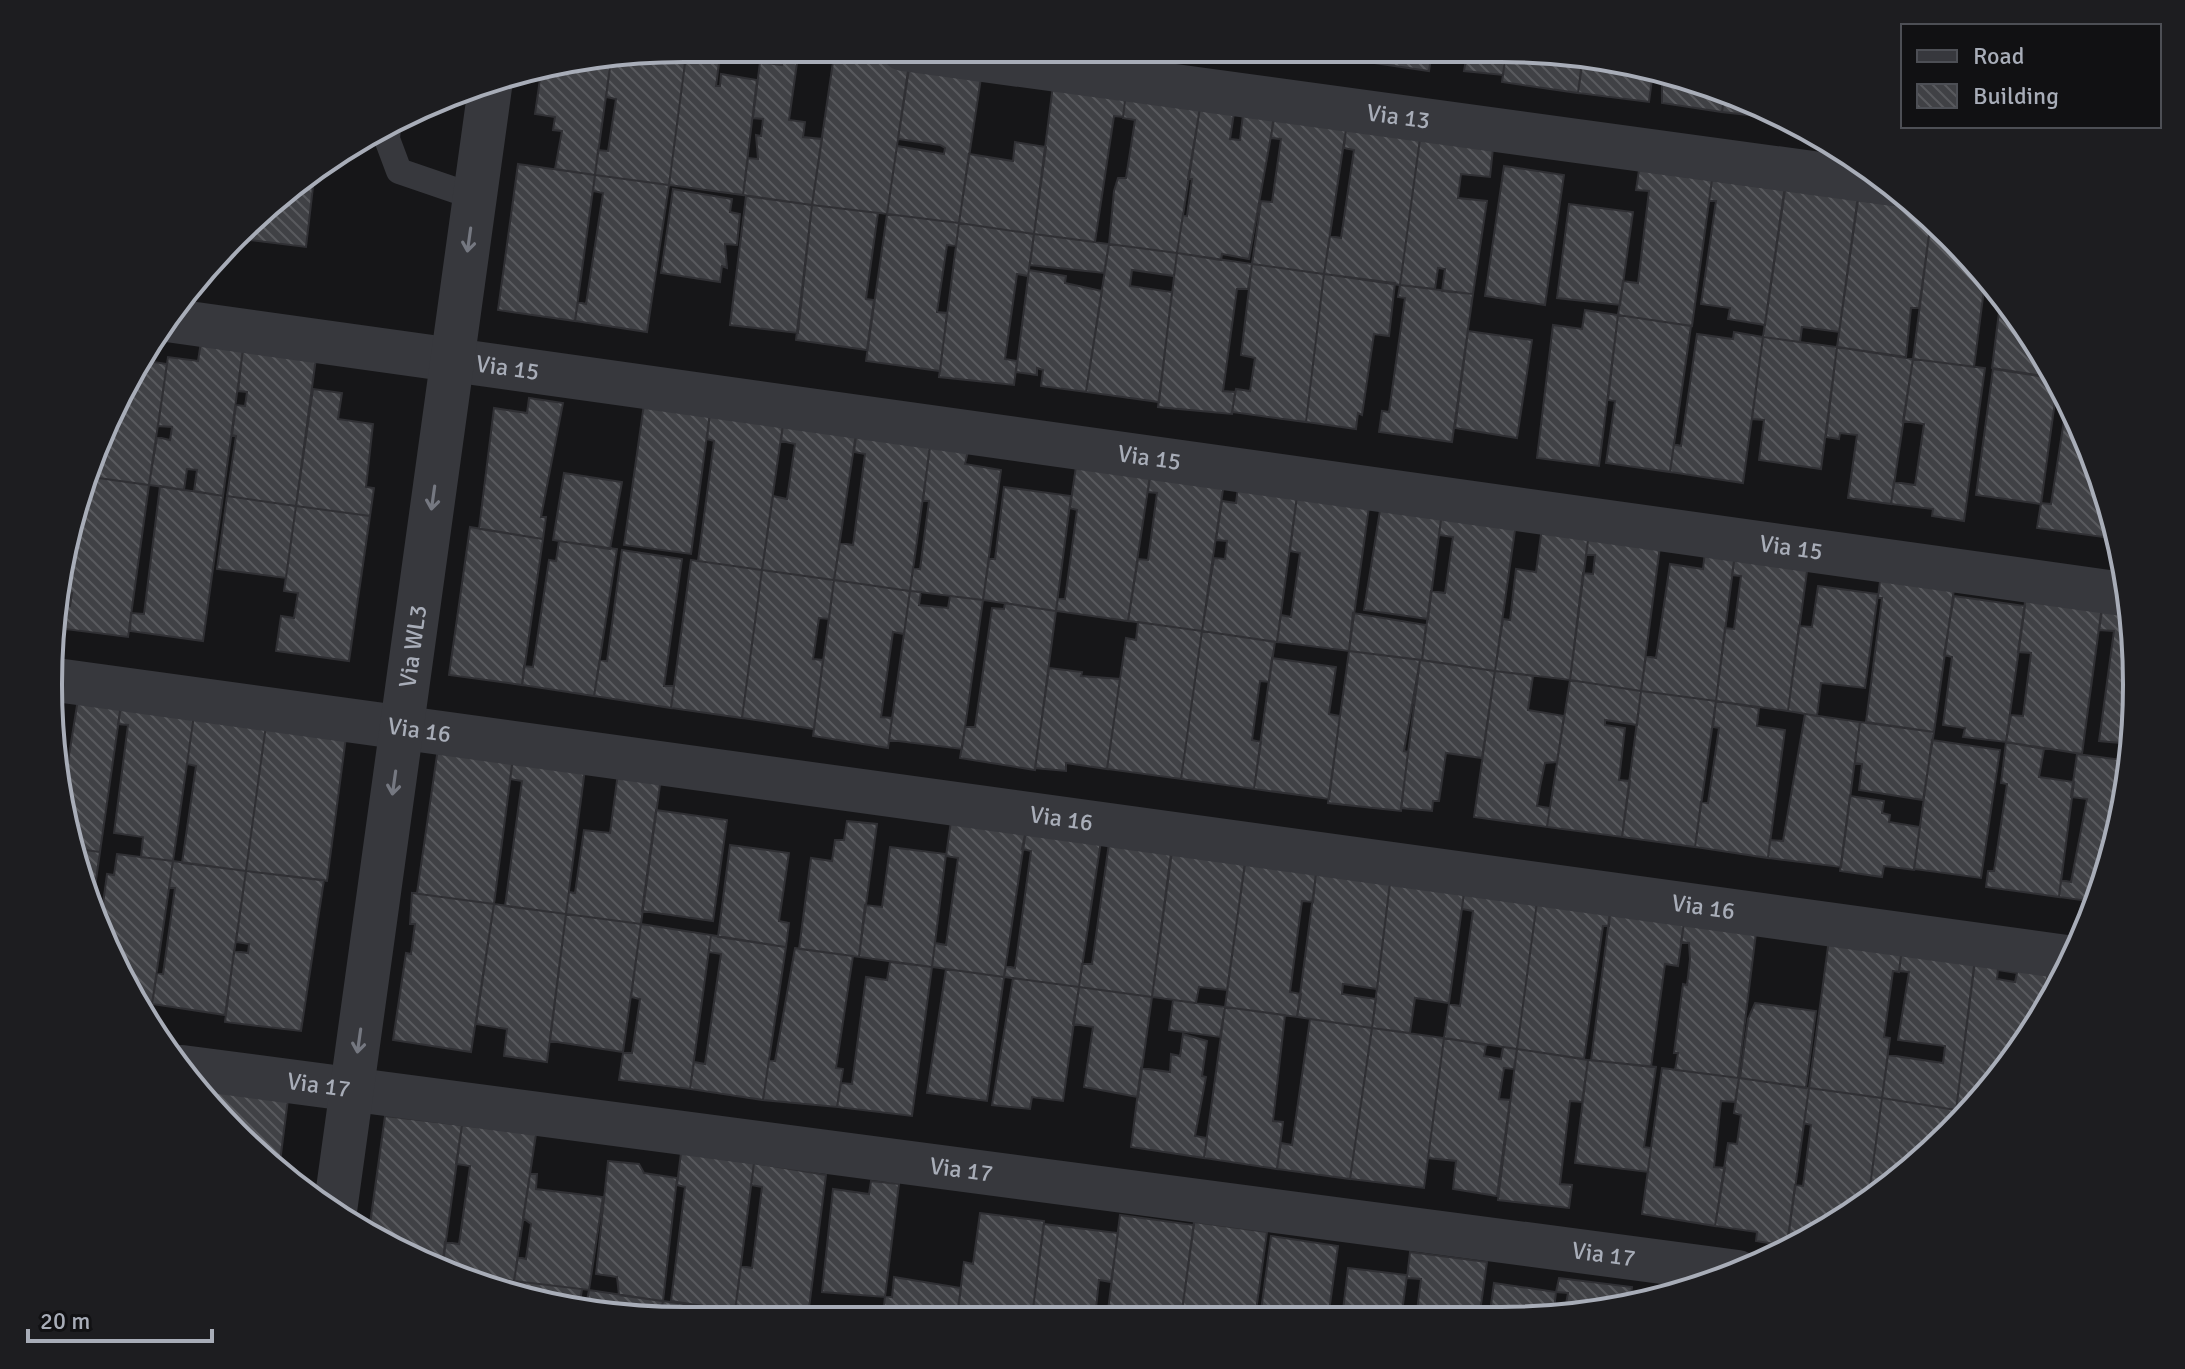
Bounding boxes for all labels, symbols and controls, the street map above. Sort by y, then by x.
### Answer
legend [1901,24,2161,128]
text: Road [1973,41,2024,71]
text: Building [1973,81,2059,111]
street label: Via 13 [1365,97,1432,136]
one-way arrow [461,227,476,252]
street label: Via 15 [474,348,541,387]
street label: Via 15 [1116,438,1183,477]
one-way arrow [425,485,440,510]
street label: Via 15 [1758,528,1825,567]
street label: Via WL3 [392,603,433,690]
street label: Via 16 [386,711,453,749]
one-way arrow [386,769,401,796]
street label: Via 16 [1028,799,1095,838]
street label: Via 16 [1670,888,1737,926]
one-way arrow [351,1028,366,1053]
street label: Via 17 [285,1066,352,1104]
street label: Via 17 [928,1151,995,1189]
street label: Via 17 [1570,1235,1637,1273]
scale bar [28,1293,212,1343]
text: 20 m [40,1306,90,1336]

